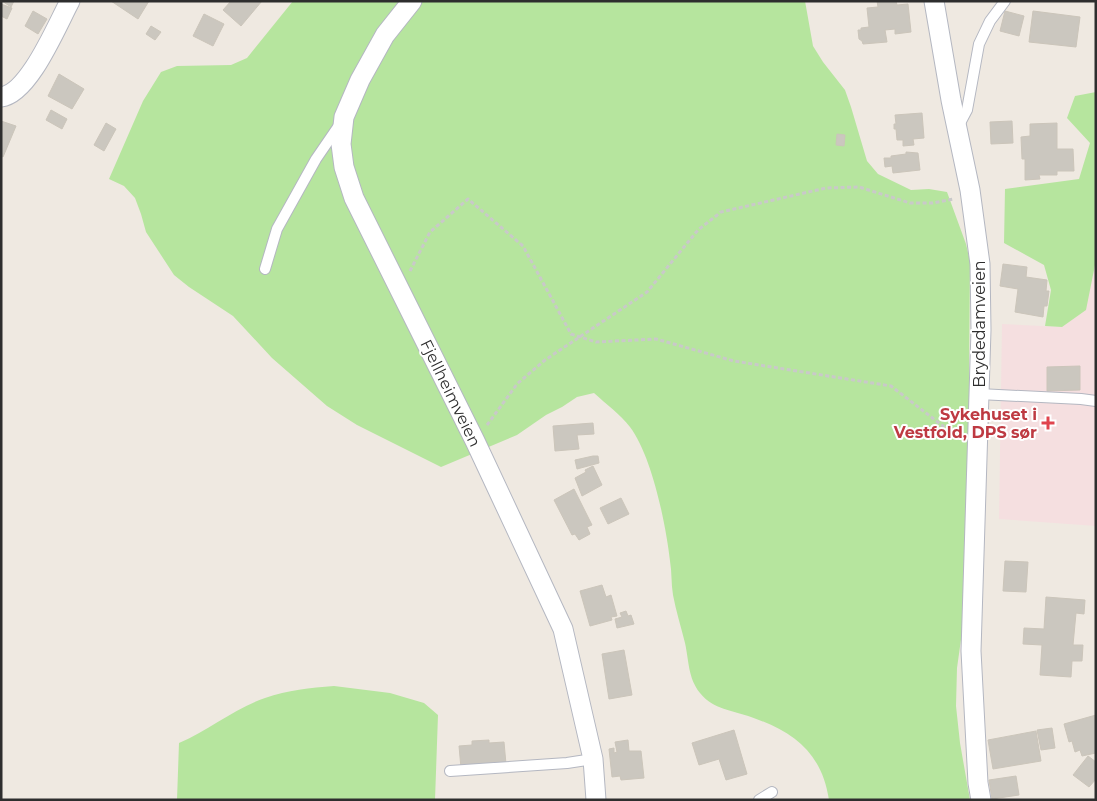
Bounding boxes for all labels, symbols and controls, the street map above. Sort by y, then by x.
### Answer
street label: Brydedamveien [970,260,989,388]
street label: Fjellheimveien [416,336,485,450]
place label: Sykehuset i Vestfold, DPS sør [893,405,1037,442]
marker: Sykehuset i Vestfold, DPS sør [1041,416,1055,430]

